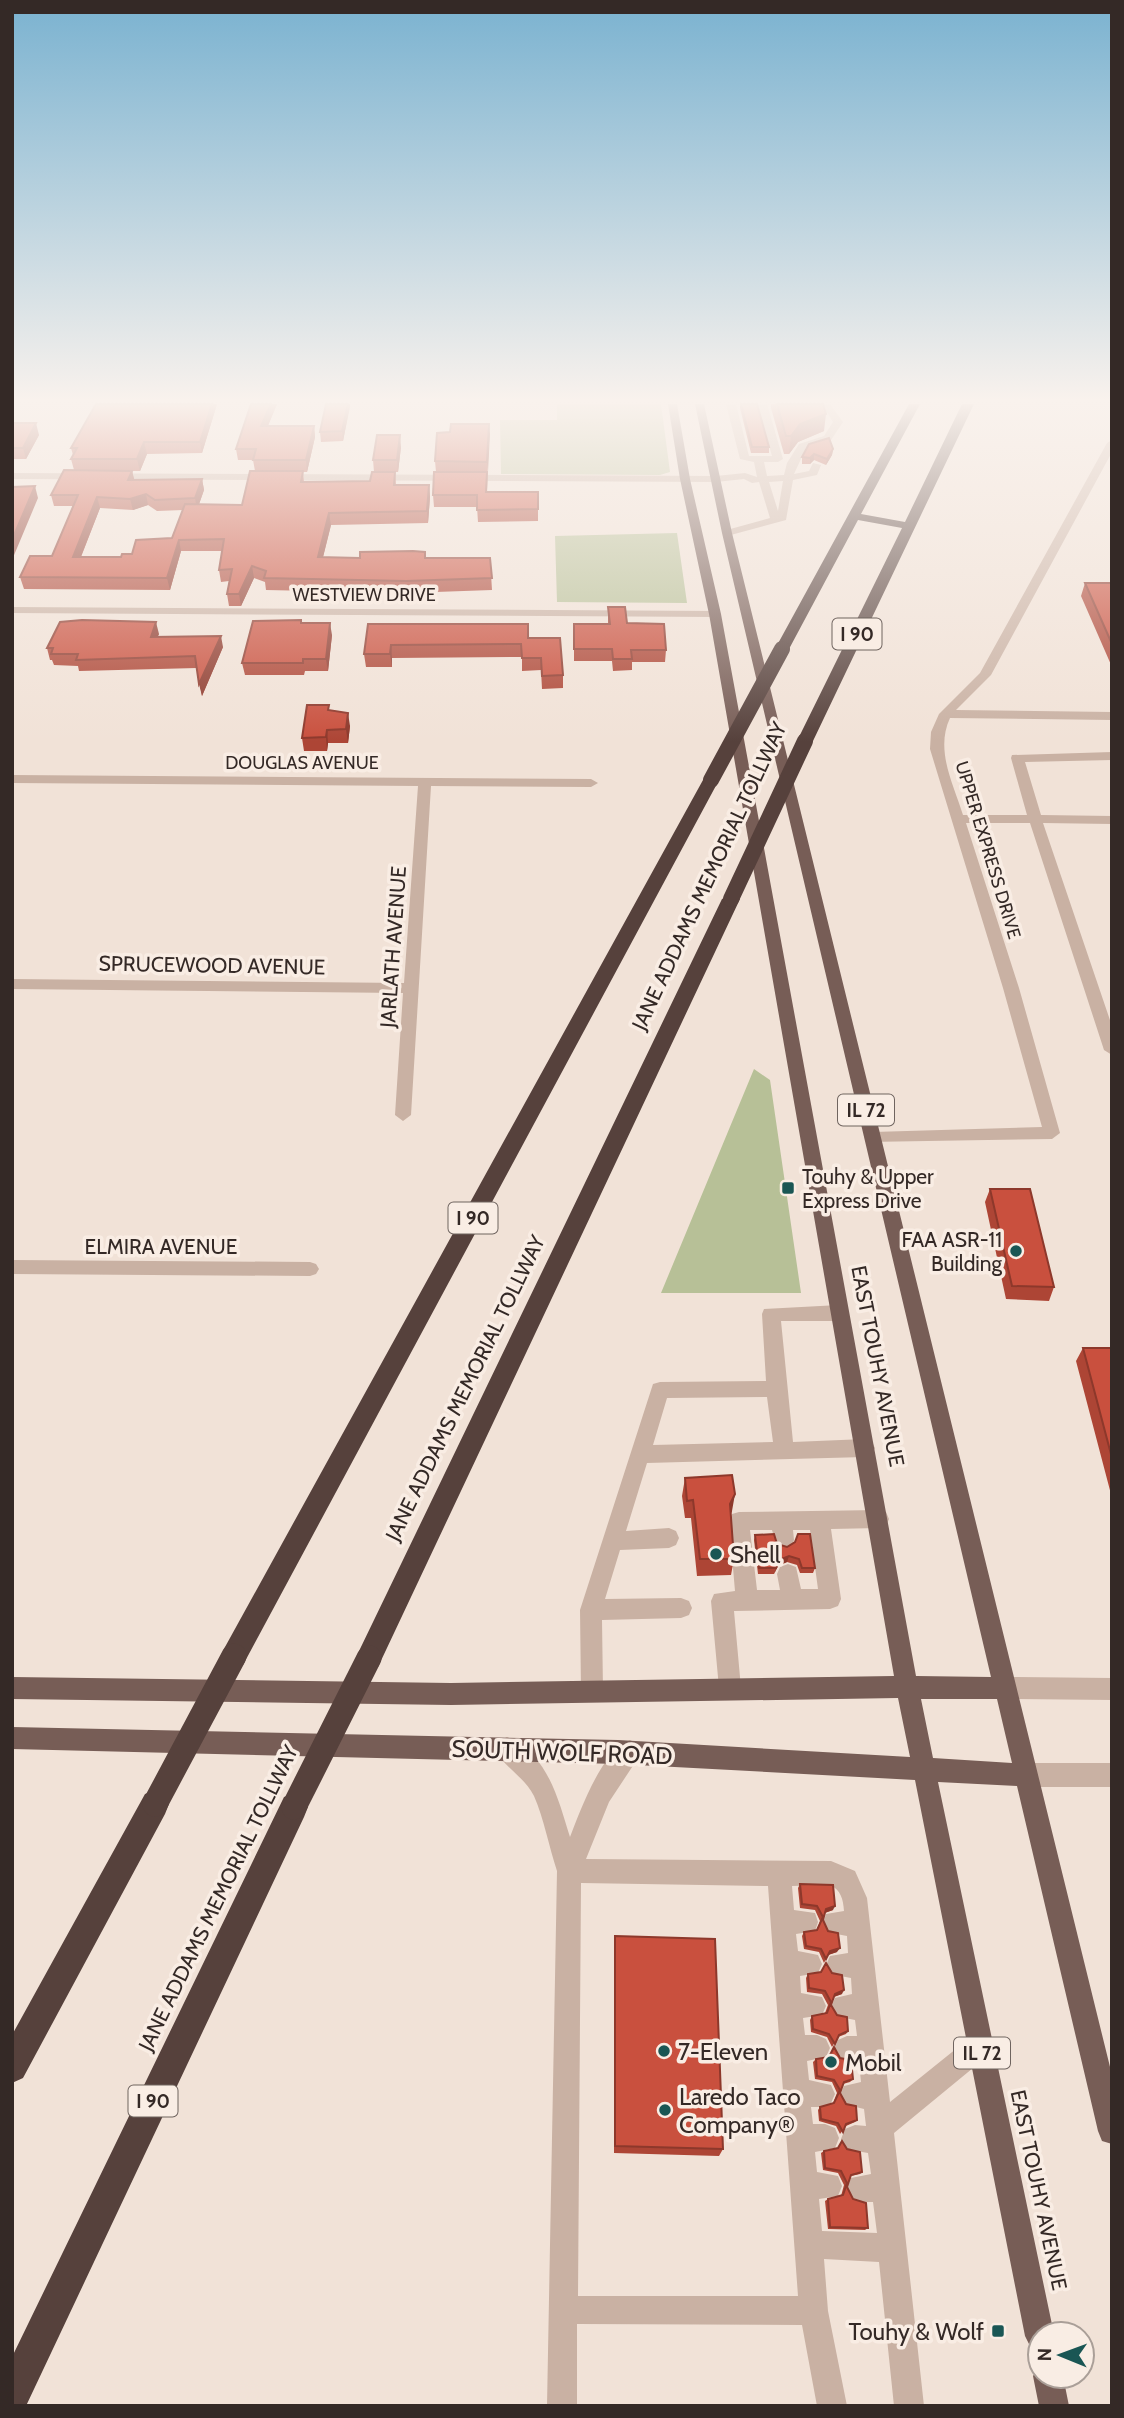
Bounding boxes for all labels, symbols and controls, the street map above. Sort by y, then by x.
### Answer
street label: WESTVIEW DRIVE [292,584,436,606]
road number: I 90 [832,618,882,650]
street label: JANE ADDAMS MEMORIAL TOLLWAY [626,717,792,1035]
street label: DOUGLAS AVENUE [225,752,379,774]
street label: UPPER EXPRESS DRIVE [950,758,1026,942]
street label: JARLATH AVENUE [375,865,411,1030]
street label: SPRUCEWOOD AVENUE [98,951,326,979]
road number: IL 72 [838,1094,894,1126]
place label: Touhy & Upper Express Drive [802,1164,934,1213]
marker: Touhy & Upper Express Drive [780,1180,796,1196]
road number: I 90 [448,1202,498,1234]
place label: FAA ASR-11 Building [901,1227,1003,1276]
street label: JANE ADDAMS MEMORIAL TOLLWAY [379,1230,551,1546]
street label: ELMIRA AVENUE [85,1234,237,1259]
marker: FAA ASR-11 Building [1008,1243,1024,1259]
street label: EAST TOUHY AVENUE [846,1263,910,1469]
place label: Shell [730,1540,781,1569]
marker: Shell [708,1546,724,1562]
street label: SOUTH WOLF ROAD [451,1734,673,1770]
street label: JANE ADDAMS MEMORIAL TOLLWAY [132,1740,304,2056]
place label: 7-Eleven [678,2037,768,2066]
road number: IL 72 [954,2038,1010,2068]
marker: 7-Eleven [656,2043,672,2059]
place label: Mobil [845,2048,902,2077]
marker: Mobil [823,2054,839,2070]
place label: Laredo Taco Company® [679,2082,801,2139]
road number: I 90 [128,2086,178,2116]
street label: EAST TOUHY AVENUE [1006,2088,1072,2292]
marker: Laredo Taco Company® [657,2102,673,2118]
place label: Touhy & Wolf [848,2317,984,2346]
north arrow [1026,2320,1096,2390]
marker: Touhy & Wolf [990,2323,1006,2339]
text: N [1033,2348,1056,2362]

